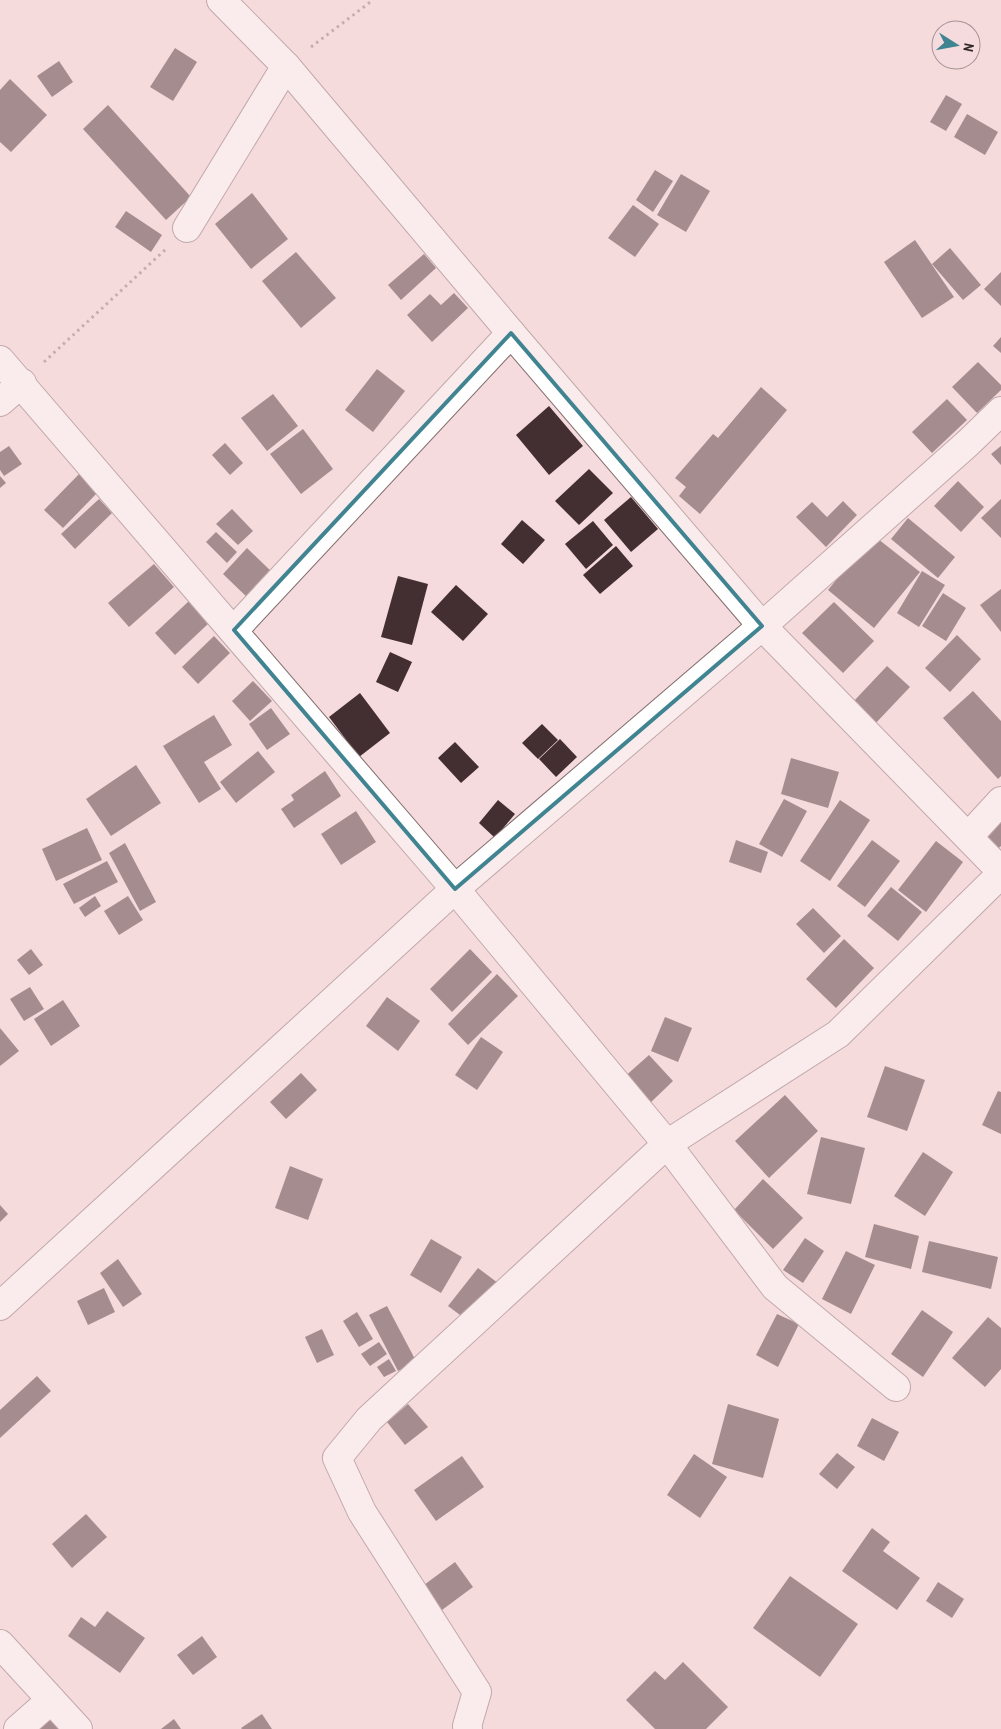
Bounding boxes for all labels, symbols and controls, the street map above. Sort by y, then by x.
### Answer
north arrow [931,20,981,70]
text: N [959,42,978,53]

